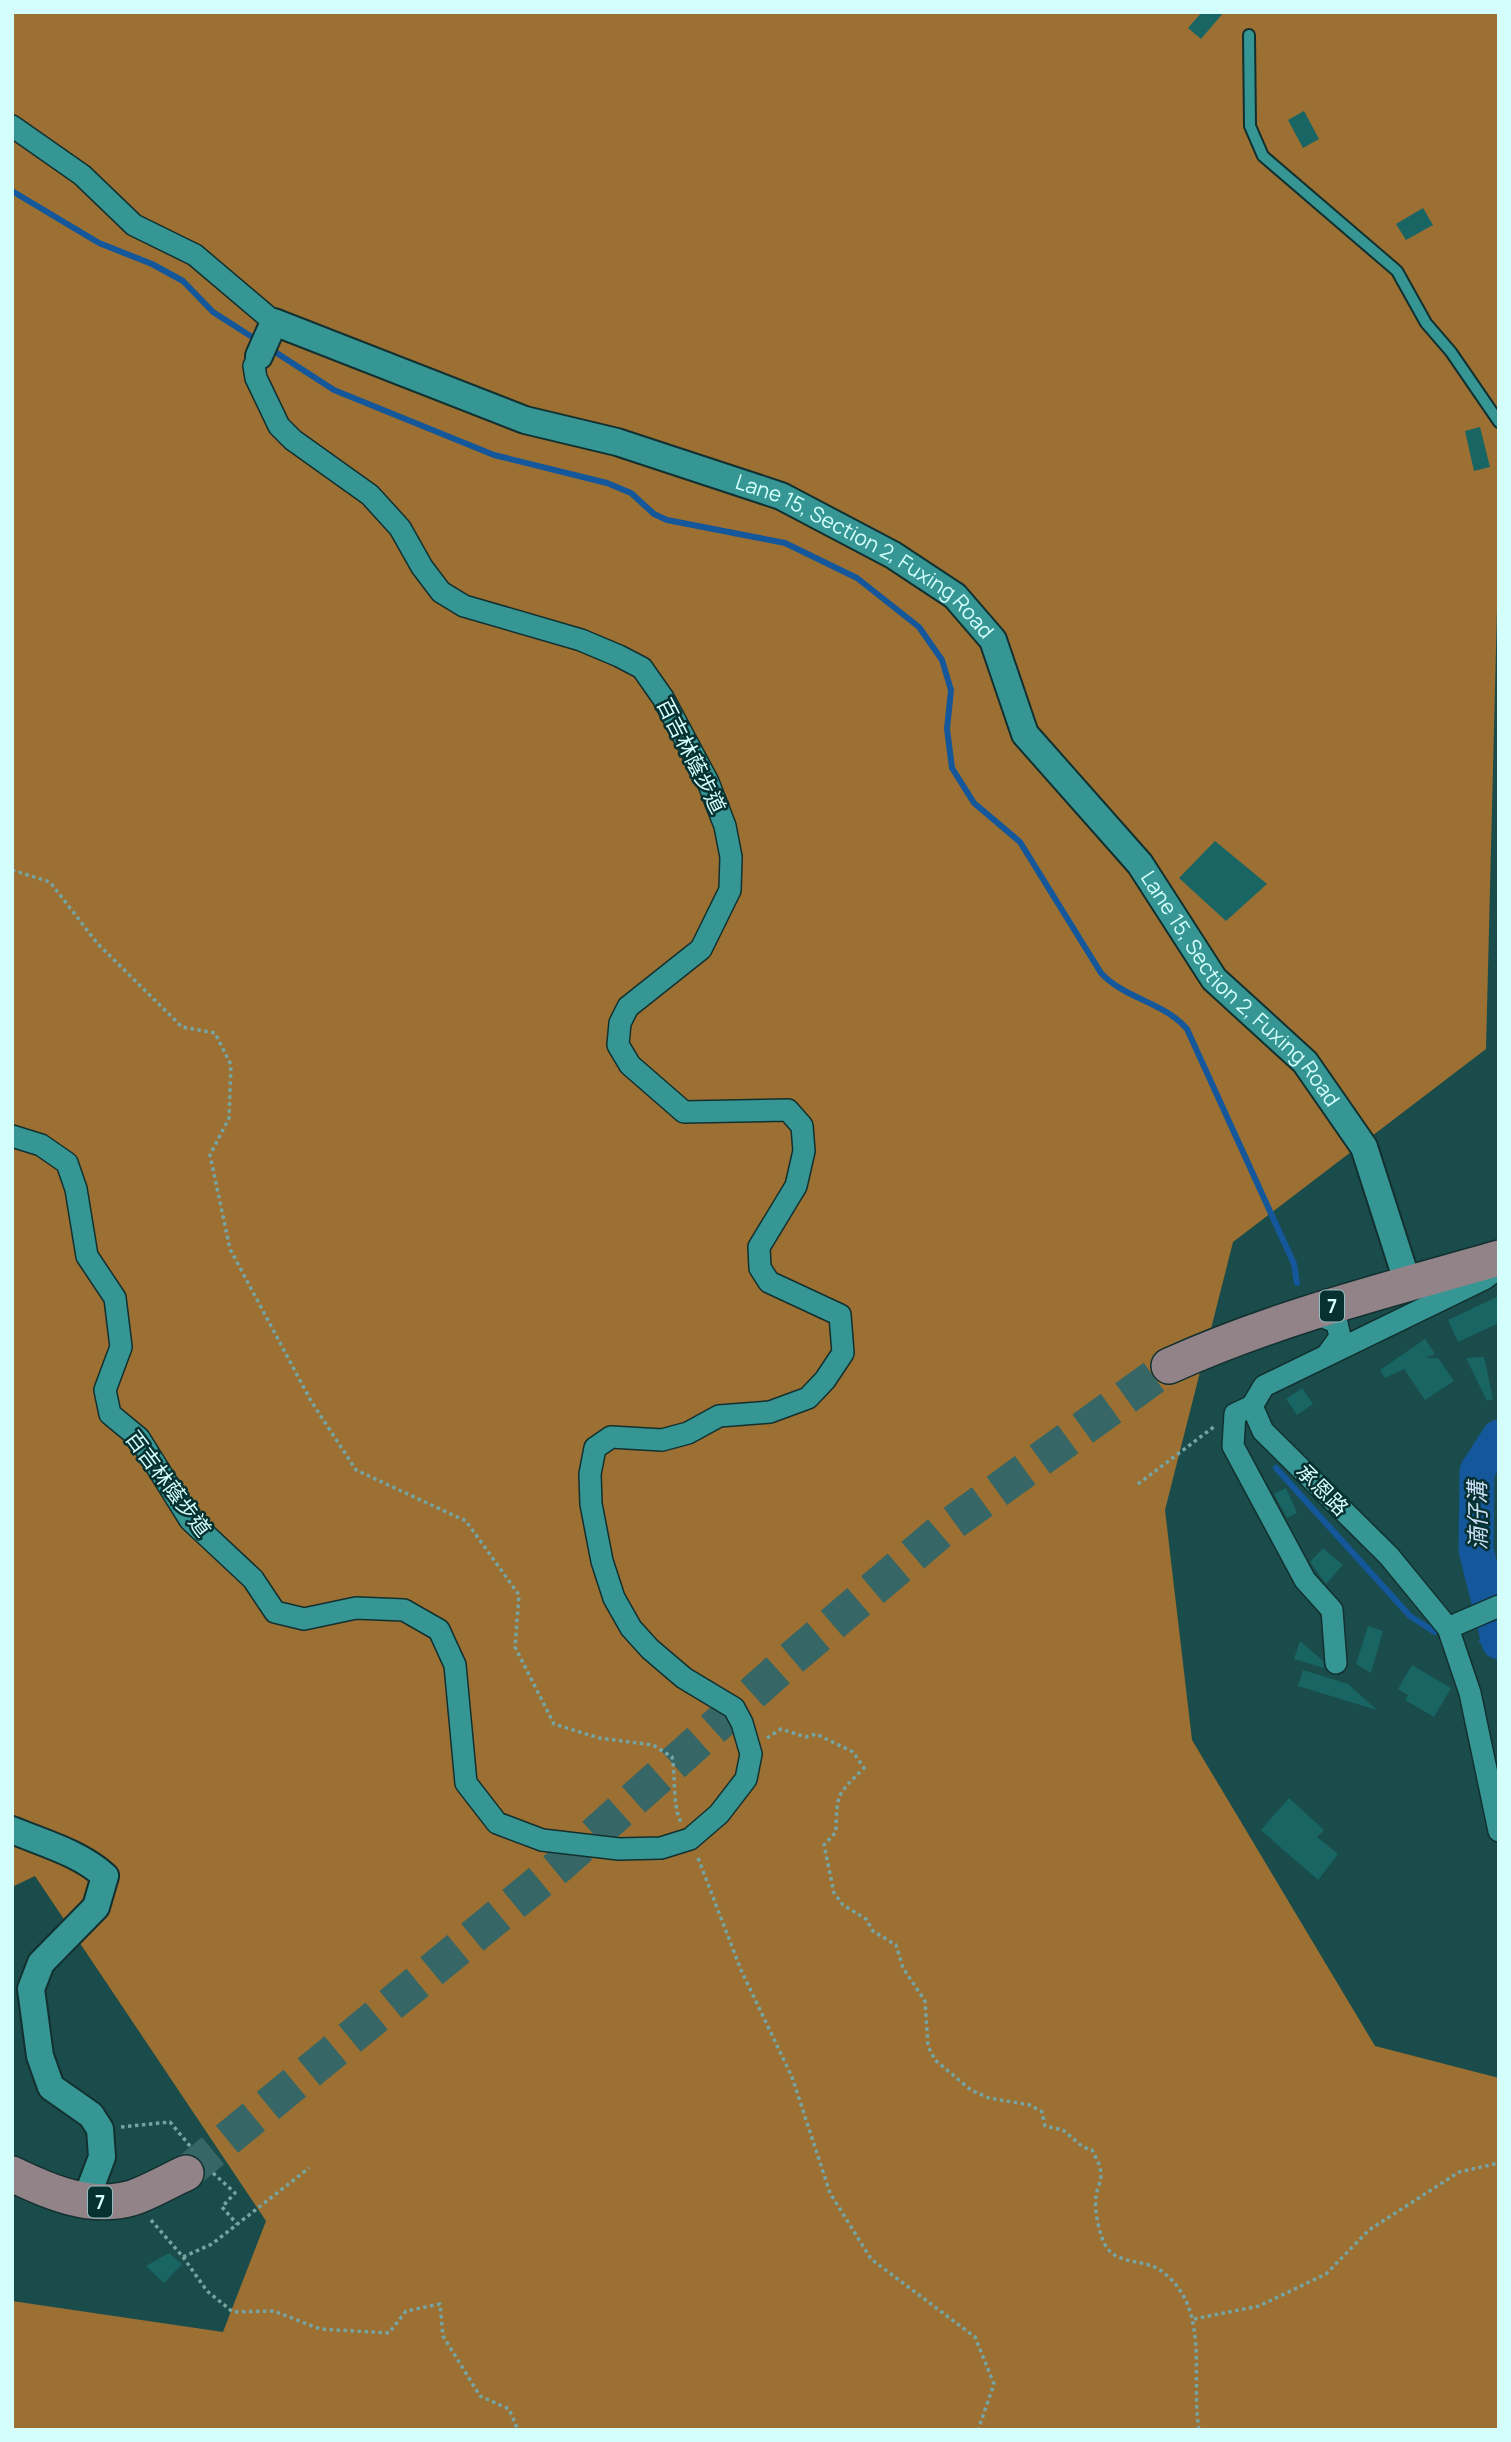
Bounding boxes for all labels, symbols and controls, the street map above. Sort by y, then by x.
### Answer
street label: Lane 15, Section 2, Fuxing Road [732,467,1001,644]
street label: 百吉林蔭步道 [651,693,733,818]
street label: Lane 15, Section 2, Fuxing Road [1135,865,1347,1112]
road number: 7 [1320,1290,1344,1322]
street label: 百吉林蔭步道 [120,1425,218,1542]
street label: 承恩路 [1291,1457,1355,1521]
water label: 湳仔溝 [1460,1478,1494,1551]
road number: 7 [88,2186,112,2218]

